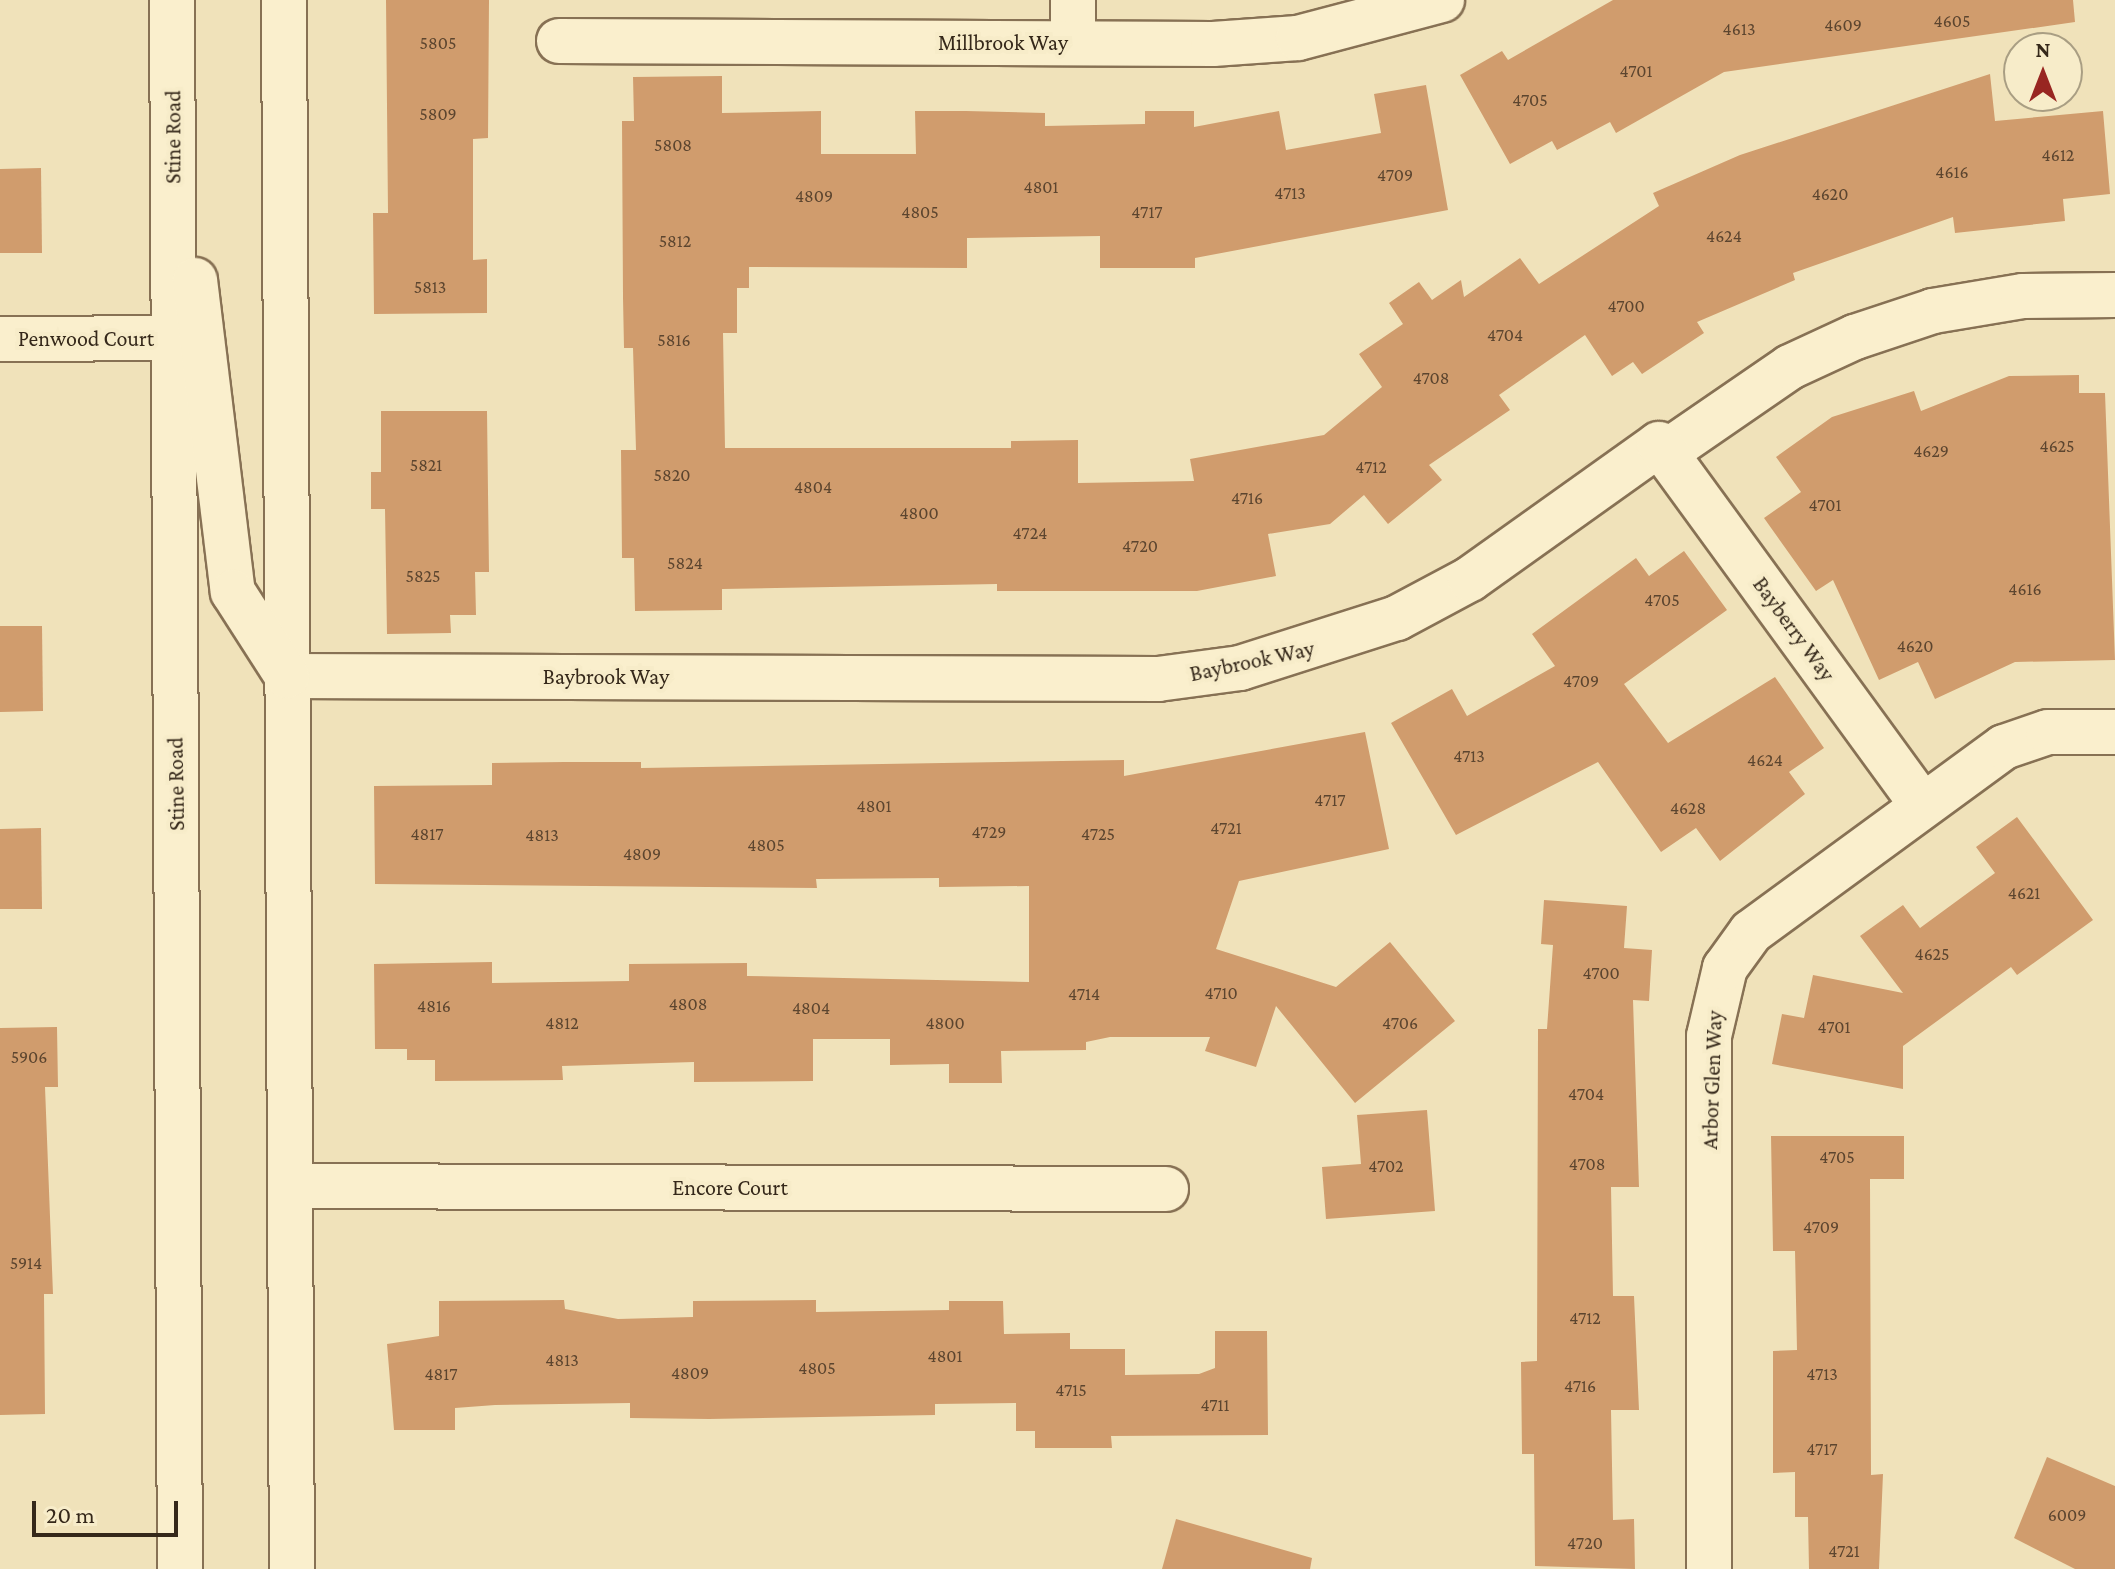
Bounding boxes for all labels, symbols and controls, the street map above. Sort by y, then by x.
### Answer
house number: 4605 [1933,10,1971,32]
house number: 4609 [1824,14,1862,36]
house number: 4613 [1723,18,1755,40]
street label: Millbrook Way [938,30,1068,56]
house number: 5805 [420,32,456,54]
north arrow [2003,32,2083,112]
text: N [2036,37,2051,62]
house number: 4701 [1620,60,1652,82]
house number: 4705 [1512,89,1548,111]
street label: Stine Road [160,90,186,184]
house number: 5809 [419,103,457,125]
house number: 5808 [654,134,692,156]
house number: 4612 [2042,144,2074,166]
house number: 4616 [1935,161,1969,183]
house number: 4709 [1377,164,1413,186]
house number: 4801 [1023,176,1059,198]
house number: 4713 [1274,182,1306,204]
house number: 4620 [1812,183,1848,205]
house number: 4809 [795,185,833,207]
house number: 4805 [901,201,939,223]
house number: 4717 [1131,201,1163,223]
house number: 4624 [1706,225,1742,247]
house number: 5812 [659,230,691,252]
house number: 5813 [414,276,446,298]
house number: 4700 [1607,295,1645,317]
house number: 4704 [1487,324,1523,346]
street label: Penwood Court [18,326,154,352]
house number: 5816 [657,329,691,351]
house number: 4708 [1413,367,1449,389]
house number: 4625 [2039,435,2075,457]
house number: 4629 [1913,440,1949,462]
house number: 5821 [410,454,442,476]
house number: 4712 [1355,456,1387,478]
house number: 5820 [654,464,690,486]
house number: 4804 [794,476,832,498]
house number: 4716 [1231,487,1263,509]
house number: 4701 [1809,494,1841,516]
house number: 4800 [899,502,939,524]
house number: 4724 [1013,522,1047,544]
house number: 4720 [1122,535,1158,557]
house number: 5824 [667,552,703,574]
house number: 5825 [405,565,441,587]
street label: Bayberry Way [1747,572,1841,686]
house number: 4616 [2008,578,2042,600]
house number: 4705 [1644,589,1680,611]
street label: Baybrook Way [1187,635,1317,687]
house number: 4620 [1897,635,1933,657]
street label: Baybrook Way [543,664,669,690]
house number: 4709 [1563,670,1599,692]
street label: Stine Road [162,737,190,831]
house number: 4713 [1453,745,1485,767]
house number: 4624 [1747,749,1783,771]
house number: 4717 [1314,789,1346,811]
house number: 4801 [856,795,892,817]
house number: 4628 [1670,797,1706,819]
house number: 4721 [1210,817,1242,839]
house number: 4729 [972,821,1006,843]
house number: 4817 [410,823,444,845]
house number: 4725 [1081,823,1115,845]
house number: 4813 [525,824,559,846]
house number: 4805 [747,834,785,856]
house number: 4809 [623,843,661,865]
house number: 4621 [2008,882,2040,904]
house number: 4625 [1914,943,1950,965]
house number: 4700 [1582,962,1620,984]
house number: 4710 [1204,982,1238,1004]
house number: 4714 [1068,983,1100,1005]
house number: 4808 [669,993,707,1015]
house number: 4816 [417,995,451,1017]
house number: 4804 [792,997,830,1019]
street label: Arbor Glen Way [1696,1010,1728,1150]
house number: 4812 [545,1012,579,1034]
house number: 4800 [925,1012,965,1034]
house number: 4706 [1382,1012,1418,1034]
house number: 4701 [1818,1016,1850,1038]
house number: 5906 [11,1046,47,1068]
house number: 4704 [1568,1083,1604,1105]
house number: 4705 [1819,1146,1855,1168]
house number: 4708 [1569,1153,1605,1175]
house number: 4702 [1368,1155,1404,1177]
street label: Encore Court [672,1175,788,1201]
house number: 4709 [1803,1216,1839,1238]
house number: 5914 [10,1252,42,1274]
house number: 4712 [1569,1307,1601,1329]
house number: 4801 [927,1345,963,1367]
house number: 4813 [545,1349,579,1371]
house number: 4805 [798,1357,836,1379]
house number: 4809 [671,1362,709,1384]
house number: 4817 [424,1363,458,1385]
house number: 4713 [1806,1363,1838,1385]
house number: 4716 [1564,1375,1596,1397]
house number: 4715 [1055,1379,1087,1401]
house number: 4711 [1200,1394,1230,1416]
house number: 4717 [1806,1438,1838,1460]
scale bar [36,1485,182,1535]
text: 20 m [46,1501,95,1528]
house number: 6009 [2048,1504,2086,1526]
house number: 4720 [1567,1532,1603,1554]
house number: 4721 [1828,1540,1860,1562]

